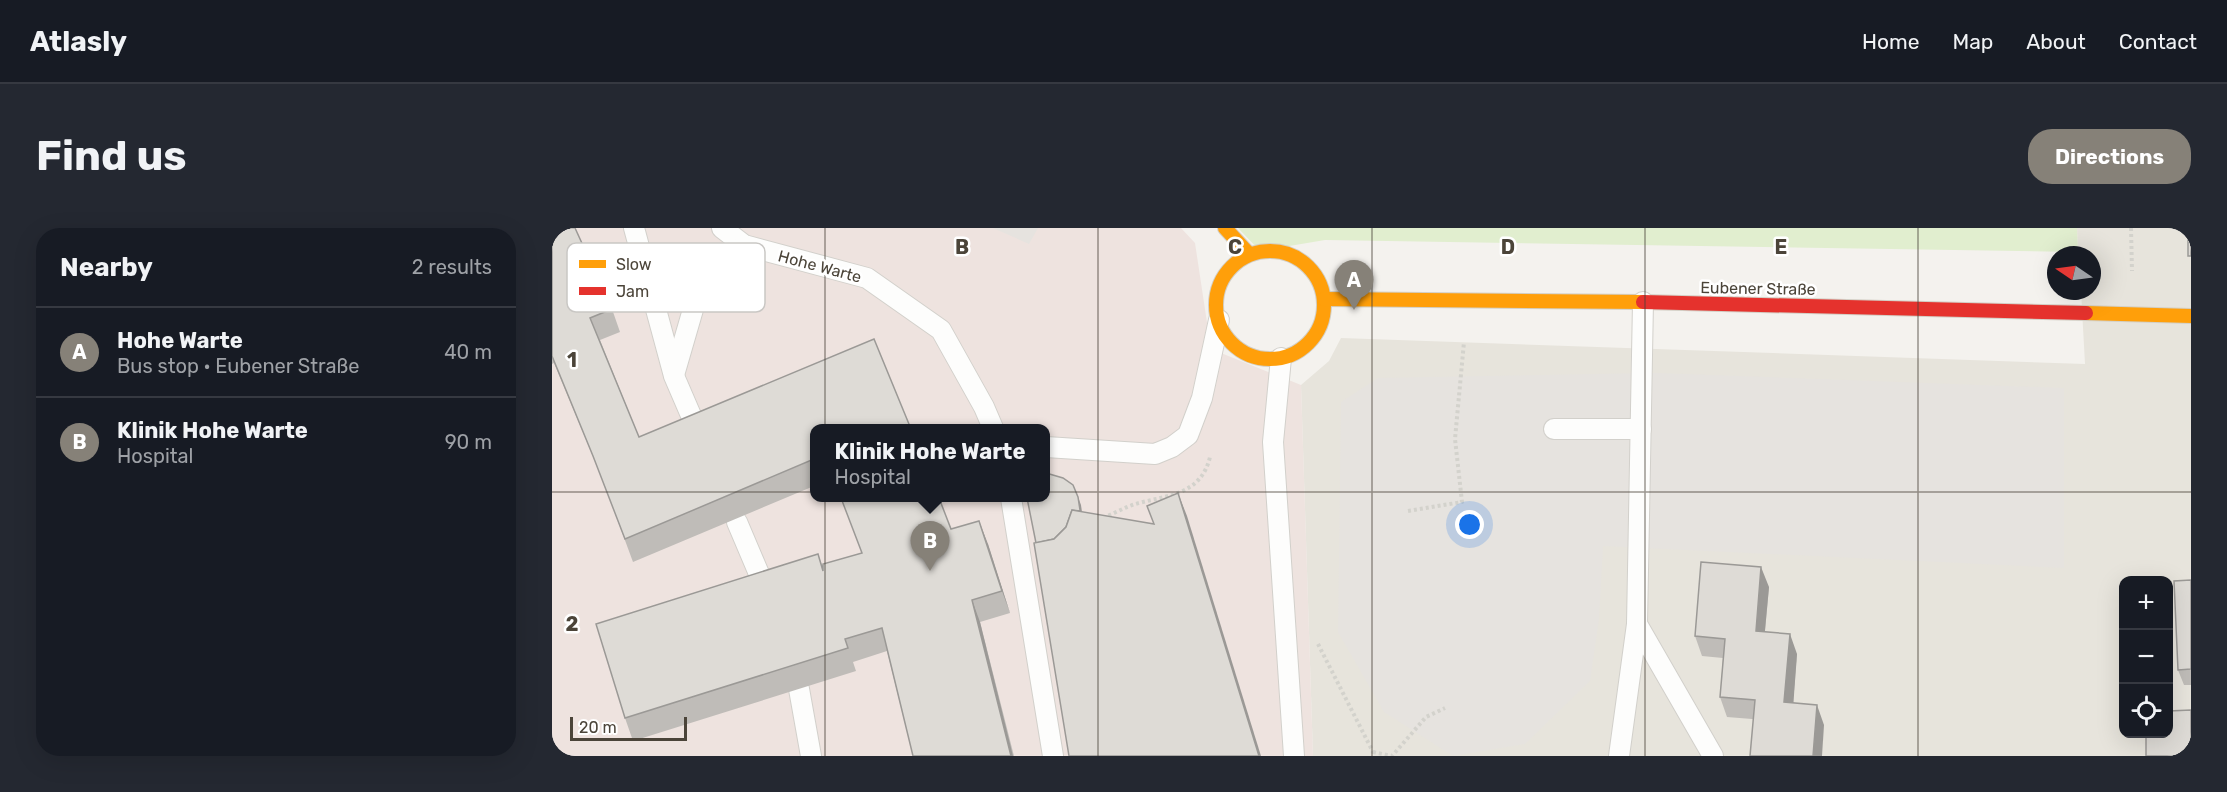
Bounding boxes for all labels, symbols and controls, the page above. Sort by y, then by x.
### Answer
text: Atlasly [30,25,127,58]
text: Home [1862,29,1919,54]
text: Map [1952,29,1993,54]
text: About [2026,29,2086,54]
text: Contact [2119,29,2197,54]
button: Directions [2028,129,2191,184]
text: Find us [36,131,187,181]
text: B [955,235,969,259]
text: C [1228,235,1242,259]
text: D [1501,235,1515,259]
text: E [1775,235,1787,259]
legend [567,243,765,312]
street label: Hohe Warte [776,246,864,287]
north arrow [2047,246,2101,300]
text: Nearby [60,252,153,283]
text: 2 results [412,255,492,279]
text: Slow [616,255,652,274]
pin: A [1334,260,1374,310]
street label: Eubener Straße [1700,278,1816,299]
text: Jam [616,282,649,301]
text: Hohe Warte [117,327,243,354]
text: A [72,340,87,364]
text: 40 m [444,340,492,364]
text: 1 [567,348,577,372]
text: Bus stop · Eubener Straße [117,354,360,378]
text: Klinik Hohe Warte [117,417,308,444]
popup [810,424,1050,502]
text: B [72,430,87,454]
text: 90 m [445,430,492,454]
text: Klinik Hohe Warte [835,438,1025,465]
text: Hospital [117,444,193,468]
text: Hospital [835,465,911,489]
your location [1455,510,1484,539]
pin: B [910,522,950,571]
map controls [2119,576,2173,738]
button: + [2119,576,2173,630]
text: 2 [566,612,579,636]
button: − [2119,630,2173,684]
button: locate [2119,684,2173,738]
scale bar [570,714,687,742]
text: 20 m [579,718,617,737]

